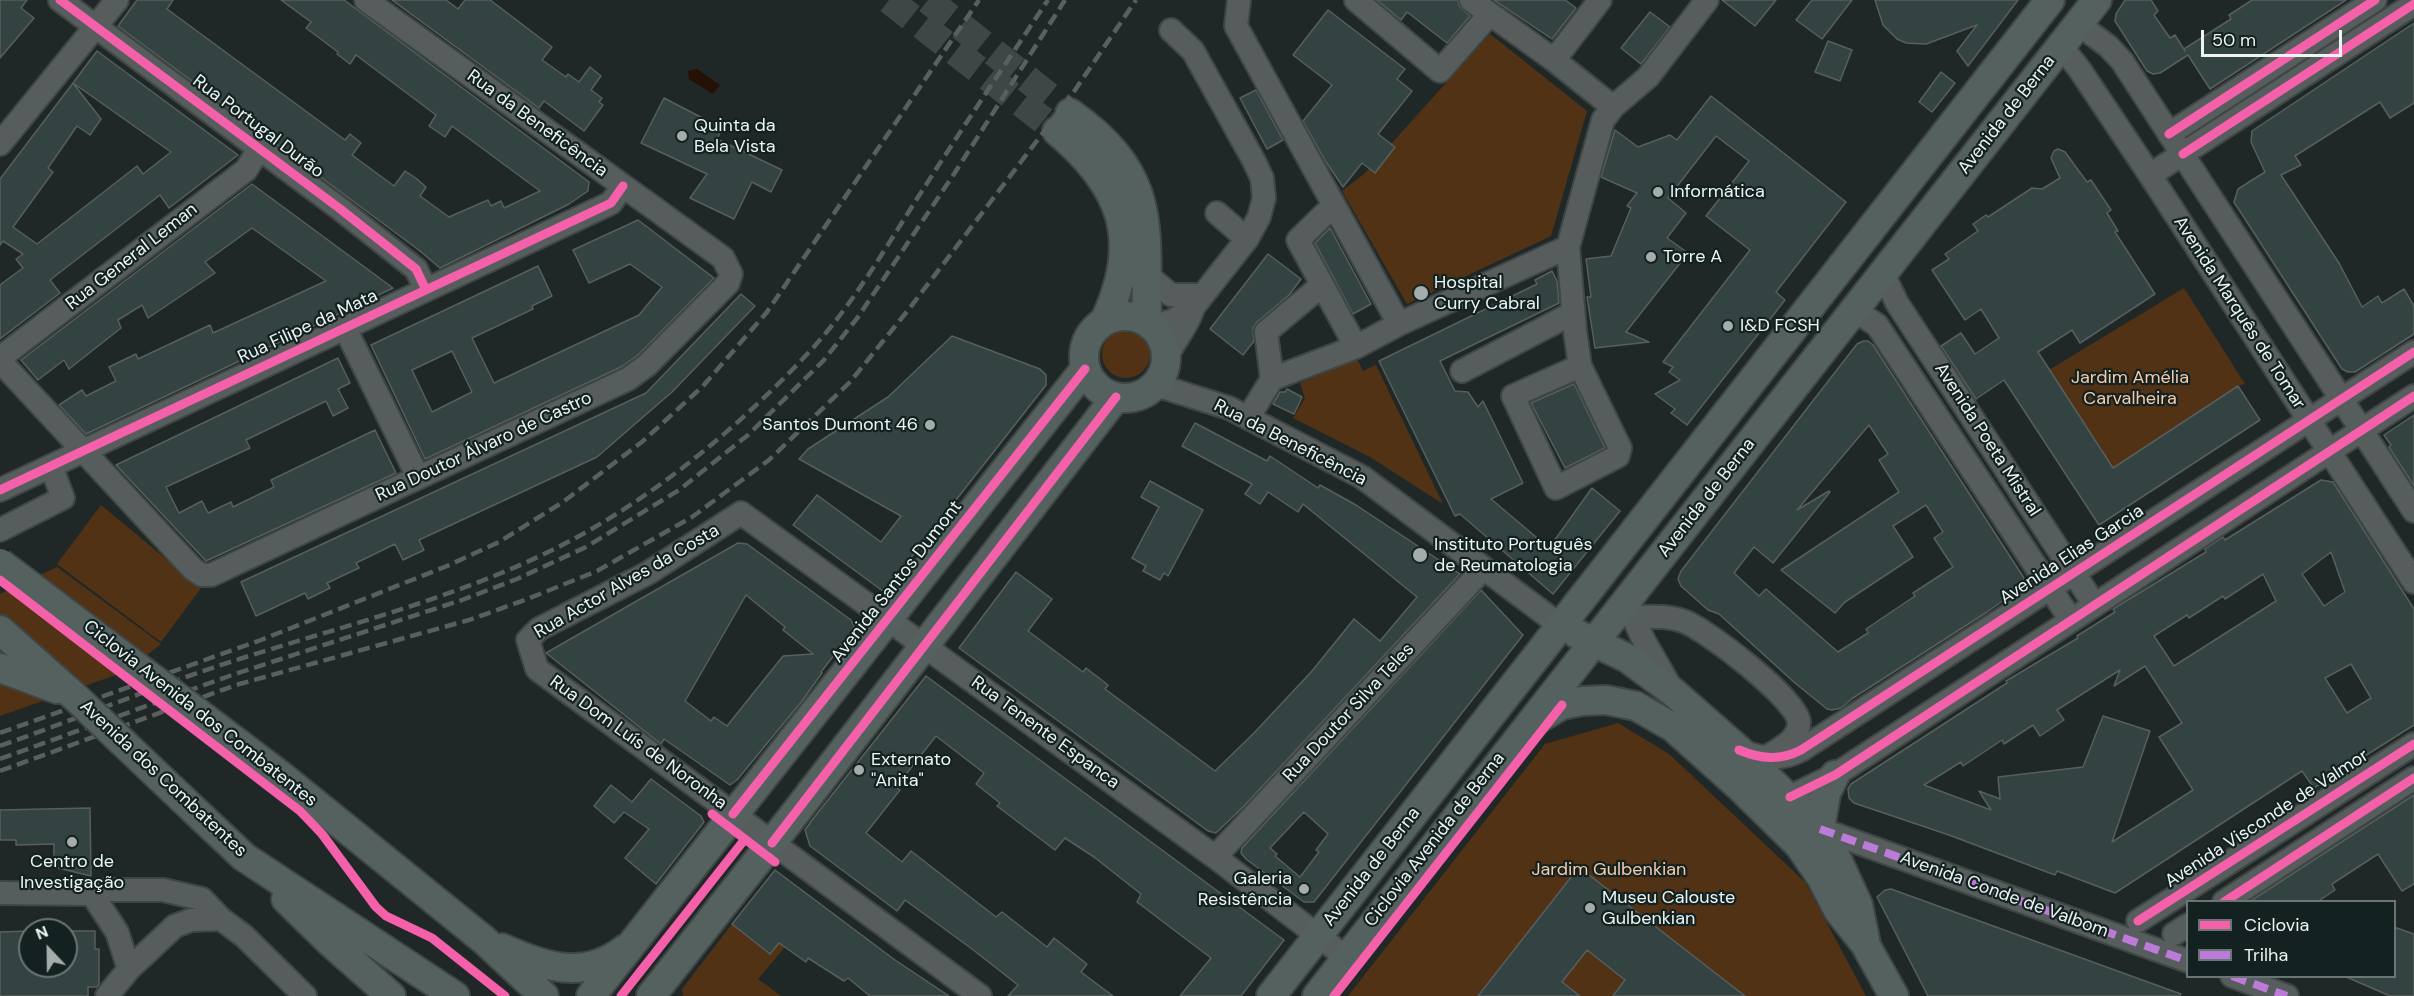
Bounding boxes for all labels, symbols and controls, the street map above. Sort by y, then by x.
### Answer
scale bar [2204,18,2345,56]
text: 50 m [2212,28,2256,52]
street label: Avenida de Berna [1954,51,2060,179]
street label: Rua da Beneficência [463,66,611,182]
street label: Rua Portugal Durão [188,71,328,183]
place label: Quinta da Bela Vista [694,115,776,158]
marker: Quinta da Bela Vista [675,129,689,143]
place label: Informática [1670,181,1765,203]
marker: Informática [1651,185,1665,199]
street label: Rua General Leman [62,199,202,315]
street label: Avenida Marquês de Tomar [2168,212,2310,414]
place label: Torre A [1663,246,1722,268]
marker: Torre A [1644,250,1658,264]
place label: Hospital Curry Cabral [1434,272,1540,314]
marker: Hospital Curry Cabral [1412,284,1430,302]
street label: Rua Filipe da Mata [235,285,381,369]
place label: I&D FCSH [1740,315,1820,337]
marker: I&D FCSH [1721,319,1735,333]
street label: Avenida Poeta Mistral [1929,359,2045,521]
park label: Jardim Amélia Carvalheira [2071,367,2189,410]
street label: Rua Doutor Álvaro de Castro [372,387,596,507]
street label: Rua da Beneficência [1210,395,1370,491]
place label: Santos Dumont 46 [762,414,918,436]
marker: Santos Dumont 46 [923,418,937,432]
street label: Avenida de Berna [1654,434,1760,562]
street label: Avenida Santos Dumont [827,497,967,667]
street label: Avenida Elias Garcia [1996,500,2148,610]
street label: Rua Actor Alves da Costa [531,520,723,644]
place label: Instituto Português de Reumatologia [1434,534,1592,576]
marker: Instituto Português de Reumatologia [1411,546,1429,564]
street label: Ciclovia Avenida dos Combatentes [79,616,321,812]
street label: Rua Doutor Silva Teles [1279,639,1419,787]
street label: Rua Dom Luís de Noronha [545,671,731,815]
street label: Rua Tenente Espanca [967,672,1123,794]
street label: Avenida dos Combatentes [75,696,251,862]
street label: Avenida Visconde de Valmor [2161,745,2373,893]
place label: Externato "Anita" [871,749,951,792]
street label: Ciclovia Avenida de Berna [1360,749,1510,931]
marker: Externato "Anita" [852,763,866,777]
street label: Avenida de Berna [1319,803,1425,931]
marker: Centro de Investigação [65,835,79,849]
street label: Avenida Conde de Valbom [1897,847,2111,943]
place label: Centro de Investigação [20,851,124,894]
park label: Jardim Gulbenkian [1532,859,1686,881]
place label: Galeria Resistência [1198,868,1292,910]
marker: Galeria Resistência [1297,882,1311,896]
place label: Museu Calouste Gulbenkian [1602,887,1735,930]
legend [2186,900,2396,978]
marker: Museu Calouste Gulbenkian [1583,901,1597,915]
text: Ciclovia [2244,913,2309,937]
north arrow [18,918,78,978]
text: N [32,921,51,945]
text: Trilha [2244,943,2288,967]

